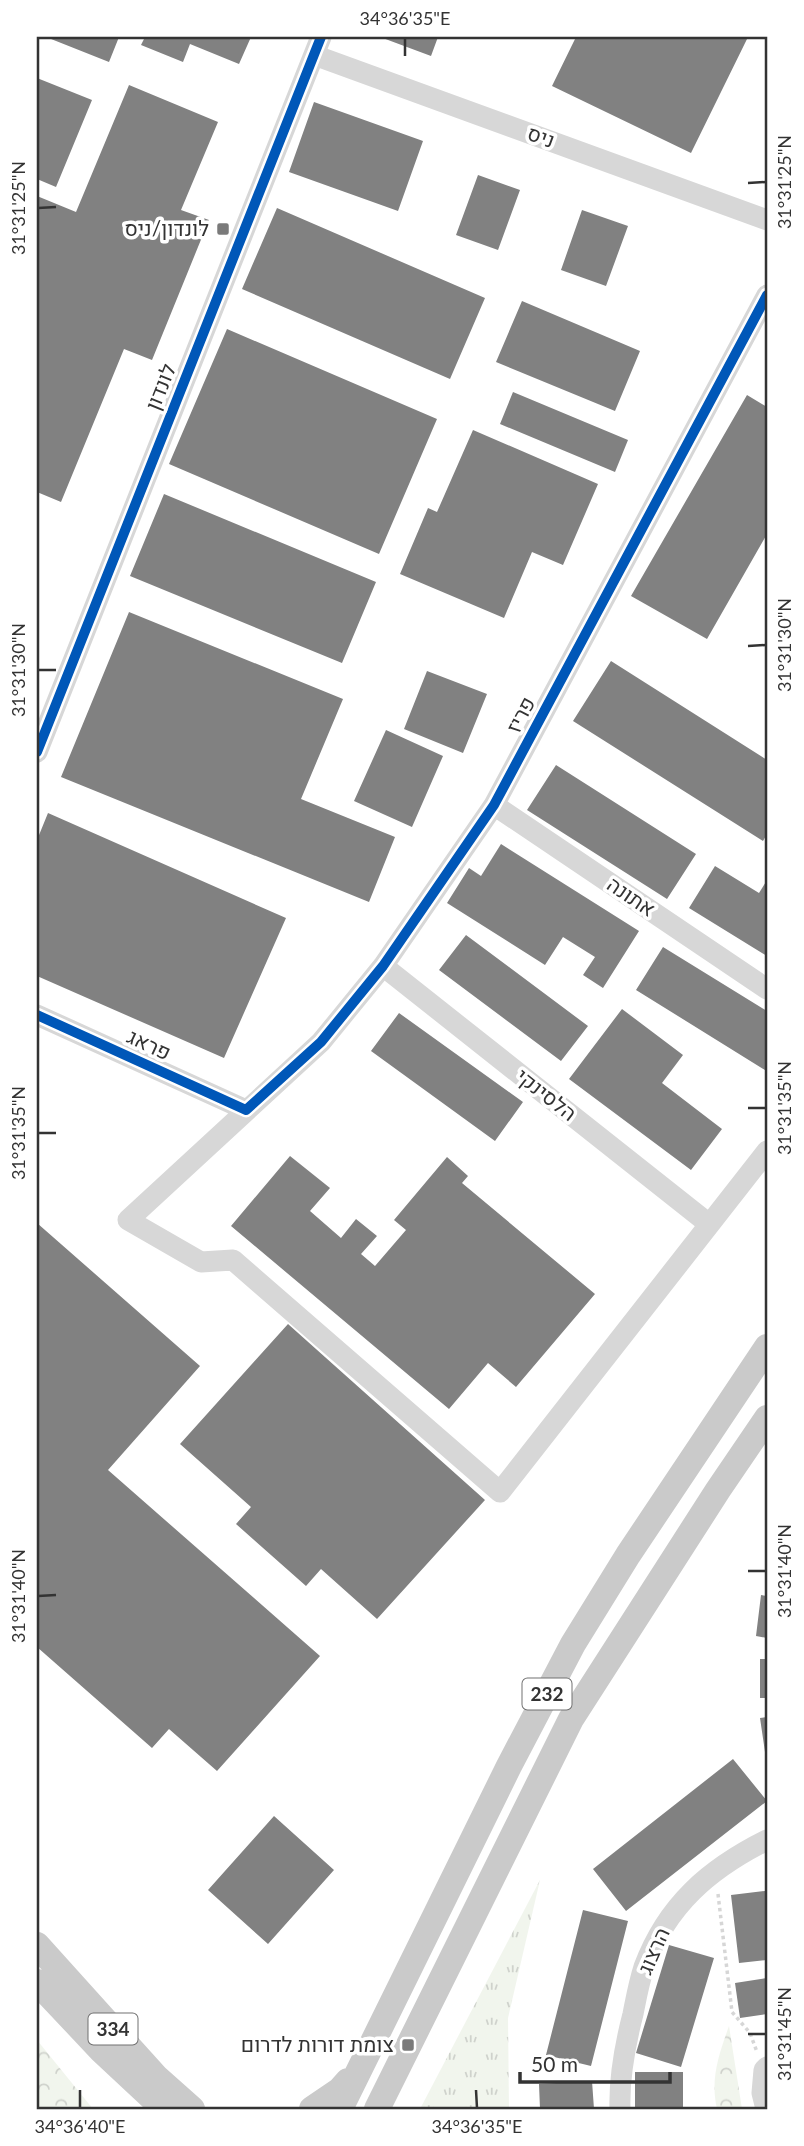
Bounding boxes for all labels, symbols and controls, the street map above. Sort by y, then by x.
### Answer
text: 34°36'35"E [360,7,450,29]
street label: ניס [524,119,559,152]
text: 31°31'25"N [773,135,795,229]
text: 31°31'25"N [7,161,29,255]
place label: לונדון/ניס [124,215,209,240]
marker: לונדון/ניס [215,221,231,237]
street label: לונדון [139,359,180,413]
text: 31°31'30"N [773,598,795,692]
text: 31°31'30"N [7,623,29,717]
street label: פריז [500,692,539,737]
street label: אתונה [603,871,661,921]
street label: פראג [124,1023,175,1064]
text: 31°31'35"N [773,1061,795,1155]
street label: הלסינקי [512,1062,582,1125]
text: 31°31'35"N [7,1086,29,1180]
text: 31°31'40"N [773,1524,795,1618]
text: 31°31'40"N [7,1549,29,1643]
road number: 232 [522,1678,572,1710]
street label: הרצוג [631,1923,674,1978]
text: 31°31'45"N [773,1987,795,2081]
road number: 334 [88,2013,138,2044]
place label: צומת דורות לדרום [241,2031,394,2056]
marker: צומת דורות לדרום [400,2037,416,2053]
scale bar [520,2041,671,2085]
text: 50 m [531,2051,578,2076]
text: 34°36'40"E [35,2115,125,2137]
text: 34°36'35"E [432,2115,522,2137]

